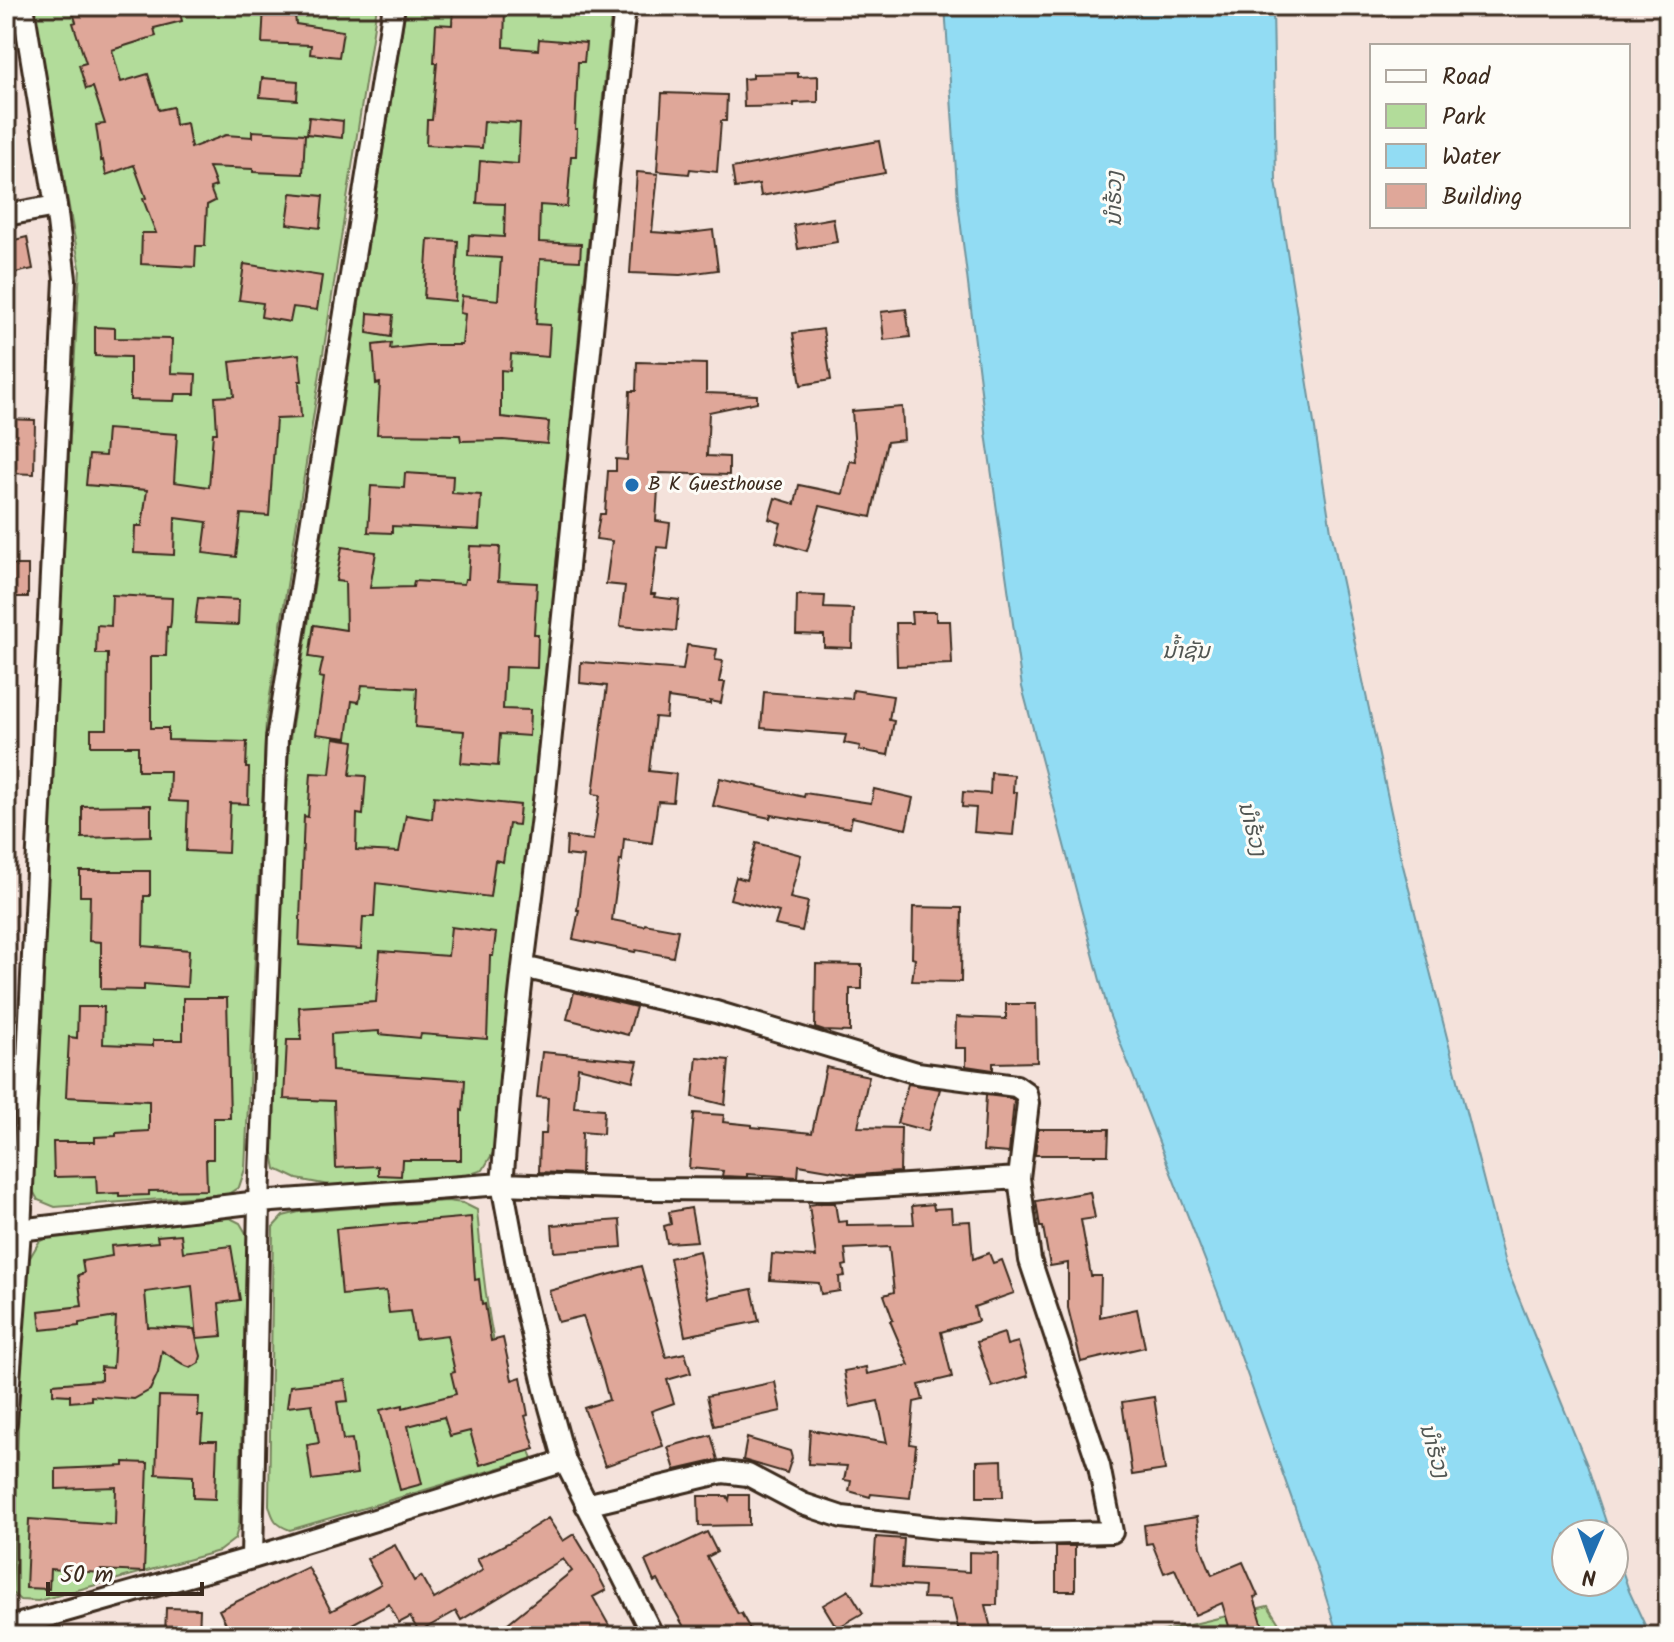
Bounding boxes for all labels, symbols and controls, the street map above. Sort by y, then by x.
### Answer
legend [1370,44,1630,228]
text: Road [1442,58,1491,97]
text: Park [1442,98,1486,137]
text: Water [1442,138,1502,177]
water label: ນຳ້ຮວງ [1098,171,1133,227]
text: Building [1442,178,1522,217]
place label: B K Guesthouse [648,469,783,501]
marker: B K Guesthouse [623,476,641,494]
water label: ນ້ຳຊັນ [1162,634,1211,670]
water label: ນຳ້ຮວງ [1227,798,1275,861]
water label: ນຳ້ຮວງ [1408,1419,1458,1483]
north arrow [1550,1518,1630,1598]
scale bar [48,1546,202,1596]
text: 50 m [60,1556,114,1595]
text: N [1582,1558,1597,1593]

